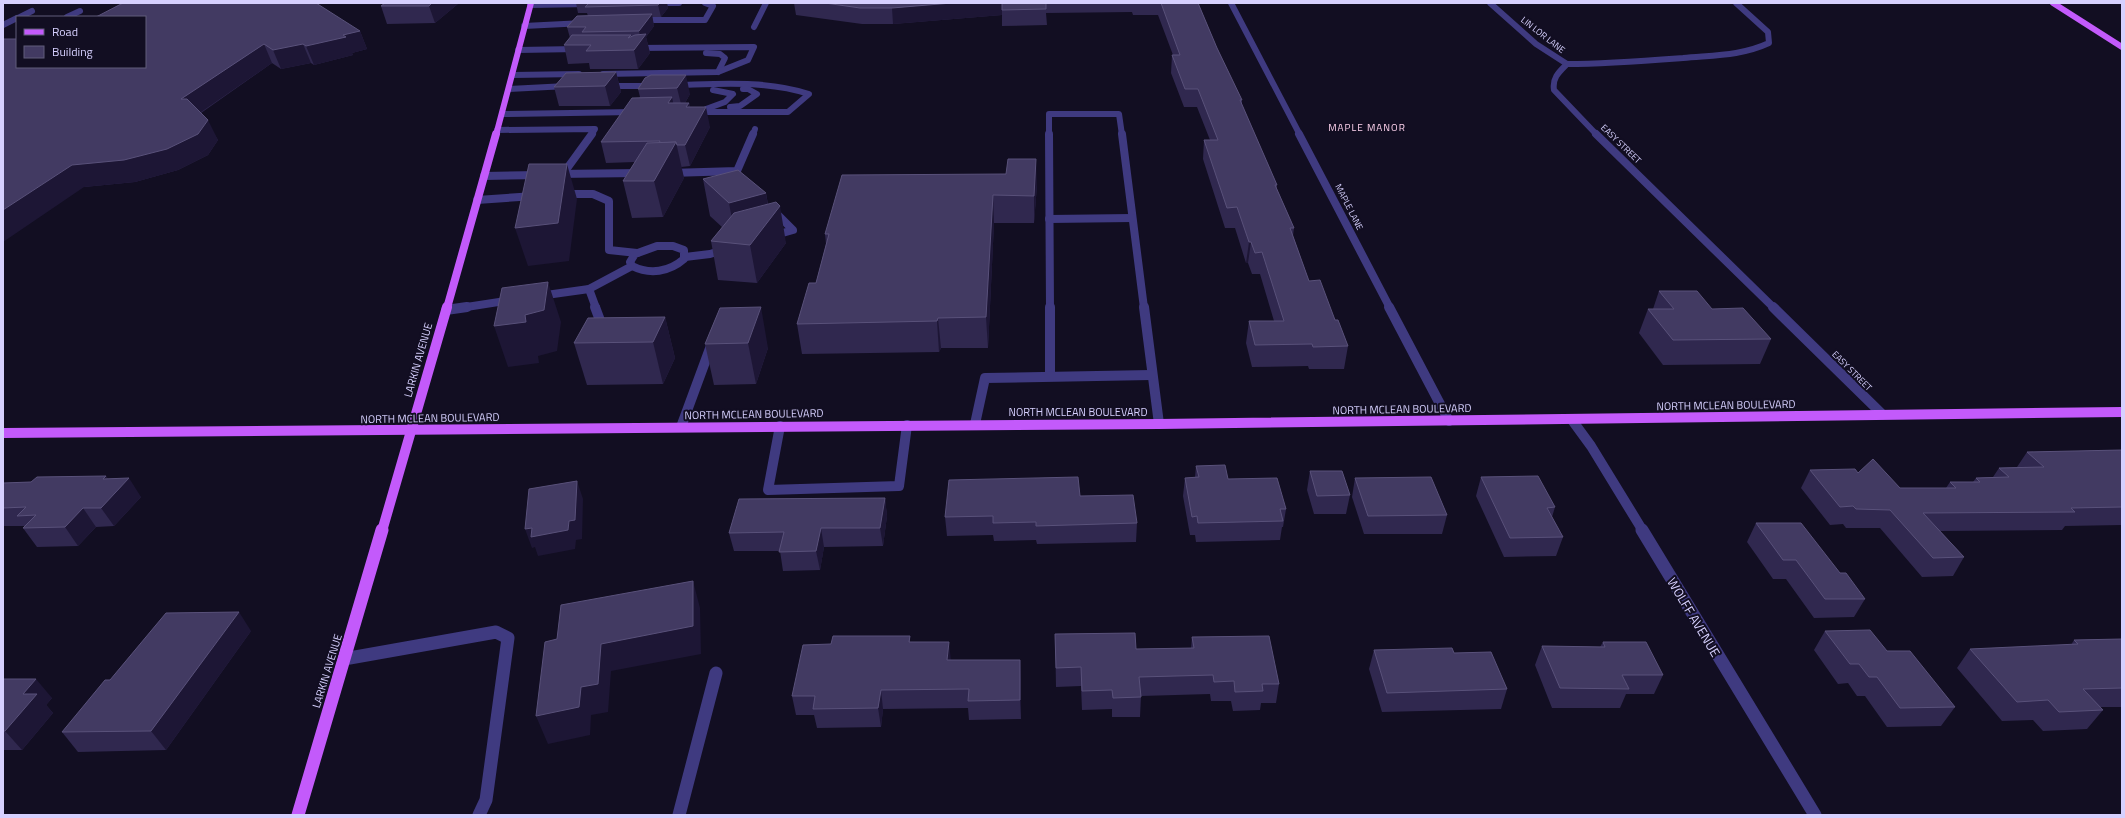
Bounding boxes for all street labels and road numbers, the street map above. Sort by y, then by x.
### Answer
street label: LIN LOR LANE [1518,13,1568,56]
street label: EASY STREET [1598,121,1645,166]
street label: MAPLE LANE [1332,181,1367,232]
street label: LARKIN AVENUE [400,321,436,399]
street label: EASY STREET [1829,348,1875,394]
street label: NORTH MCLEAN BOULEVARD [1656,396,1796,414]
street label: NORTH MCLEAN BOULEVARD [1332,400,1472,418]
street label: NORTH MCLEAN BOULEVARD [1009,404,1147,420]
street label: NORTH MCLEAN BOULEVARD [684,405,824,423]
street label: NORTH MCLEAN BOULEVARD [360,409,500,427]
street label: WOLFF AVENUE [1662,574,1726,660]
street label: LARKIN AVENUE [308,632,346,710]

